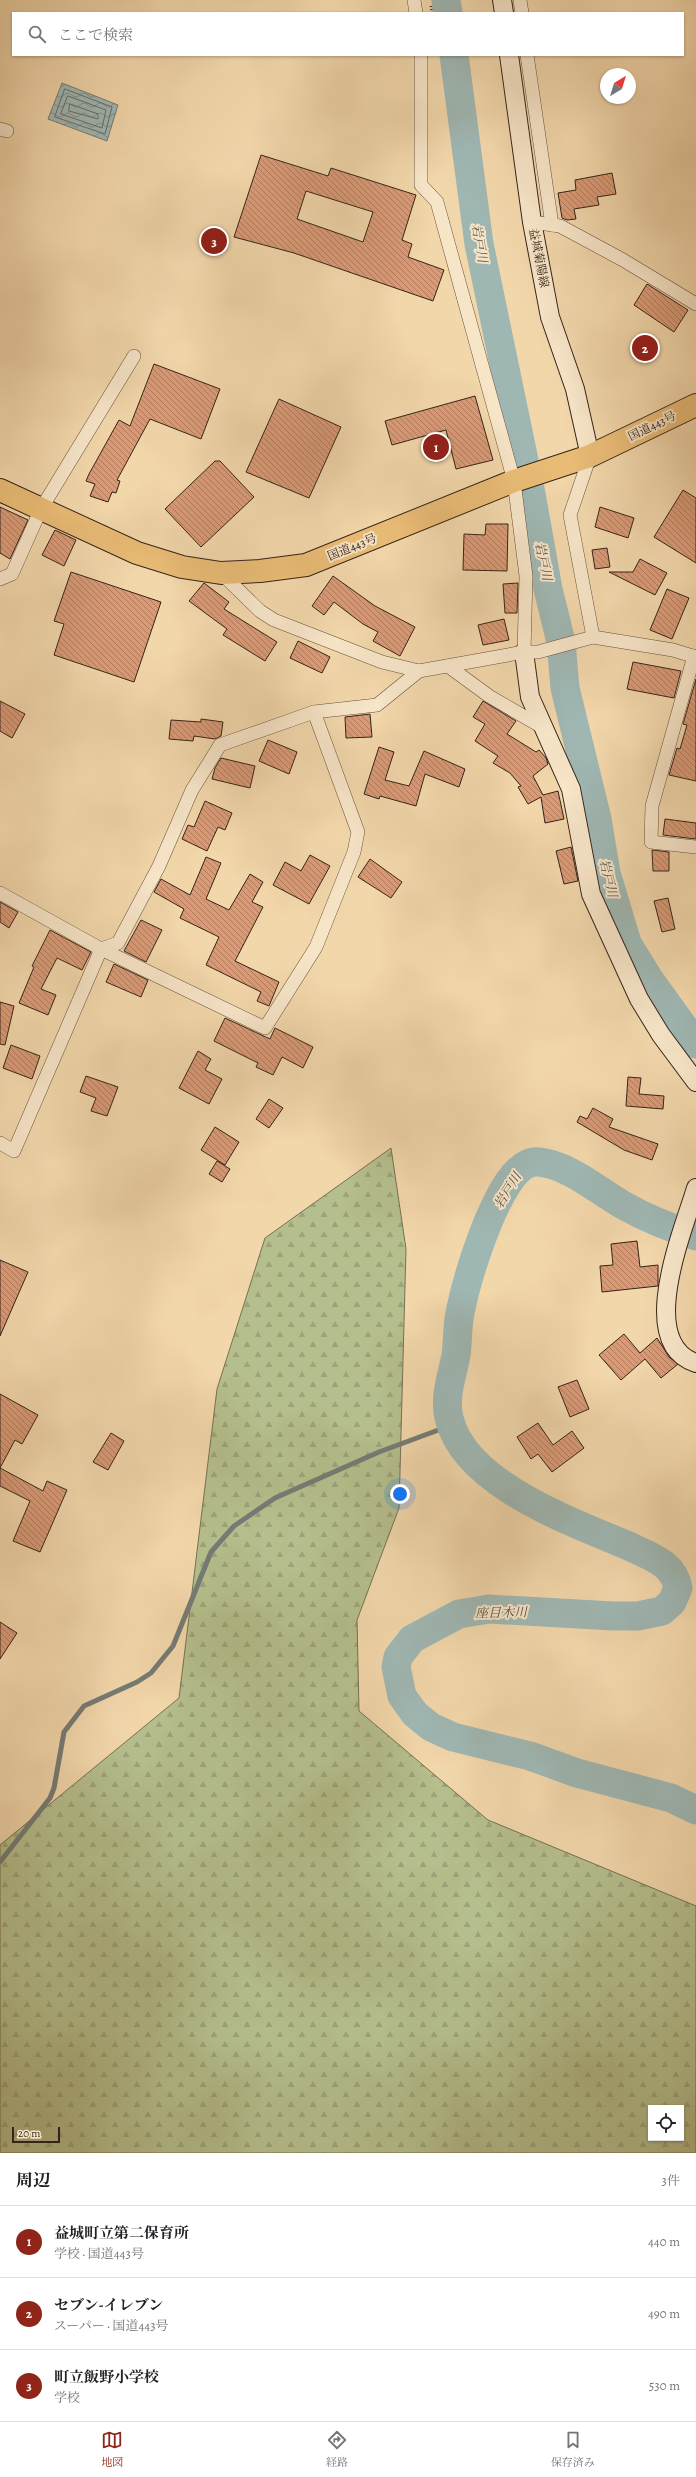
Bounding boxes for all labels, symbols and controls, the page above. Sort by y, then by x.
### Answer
search box [12,12,684,56]
icon: search [26,23,48,45]
text: ここで検索 [58,25,133,45]
north arrow [600,68,636,104]
water label: 岩戸川 [468,222,492,266]
pin: 3 [201,226,227,256]
street label: 益城菊陽線 [525,227,553,289]
pin: 2 [632,333,658,363]
street label: 国道443号 [625,407,679,445]
pin: 1 [423,432,449,462]
street label: 国道443号 [325,530,379,564]
water label: 岩戸川 [531,540,556,584]
water label: 岩戸川 [596,857,622,901]
water label: 岩戸川 [490,1168,526,1211]
your location [390,1484,410,1504]
water label: 座目木川 [475,1604,529,1621]
map controls [648,2105,684,2141]
button: locate [648,2105,684,2141]
scale bar [12,2125,60,2144]
text: 20 m [18,2126,40,2141]
text: 周辺 [16,2169,50,2192]
text: 3件 [662,2172,680,2189]
text: 益城町立第二保育所 [54,2223,189,2243]
text: 1 [27,2233,31,2250]
text: 440 m [648,2233,680,2250]
text: 学校 · 国道443号 [54,2245,144,2262]
text: セブン-イレブン [54,2295,163,2315]
text: 2 [26,2305,32,2322]
text: 490 m [648,2305,680,2322]
text: スーパー · 国道443号 [54,2317,169,2334]
text: 町立飯野小学校 [54,2367,159,2387]
text: 3 [26,2377,32,2394]
text: 530 m [649,2377,680,2394]
text: 学校 [54,2389,80,2406]
tab: 地図 [101,2429,123,2470]
tab: 経路 [326,2429,348,2470]
tab: 保存済み [551,2429,595,2470]

